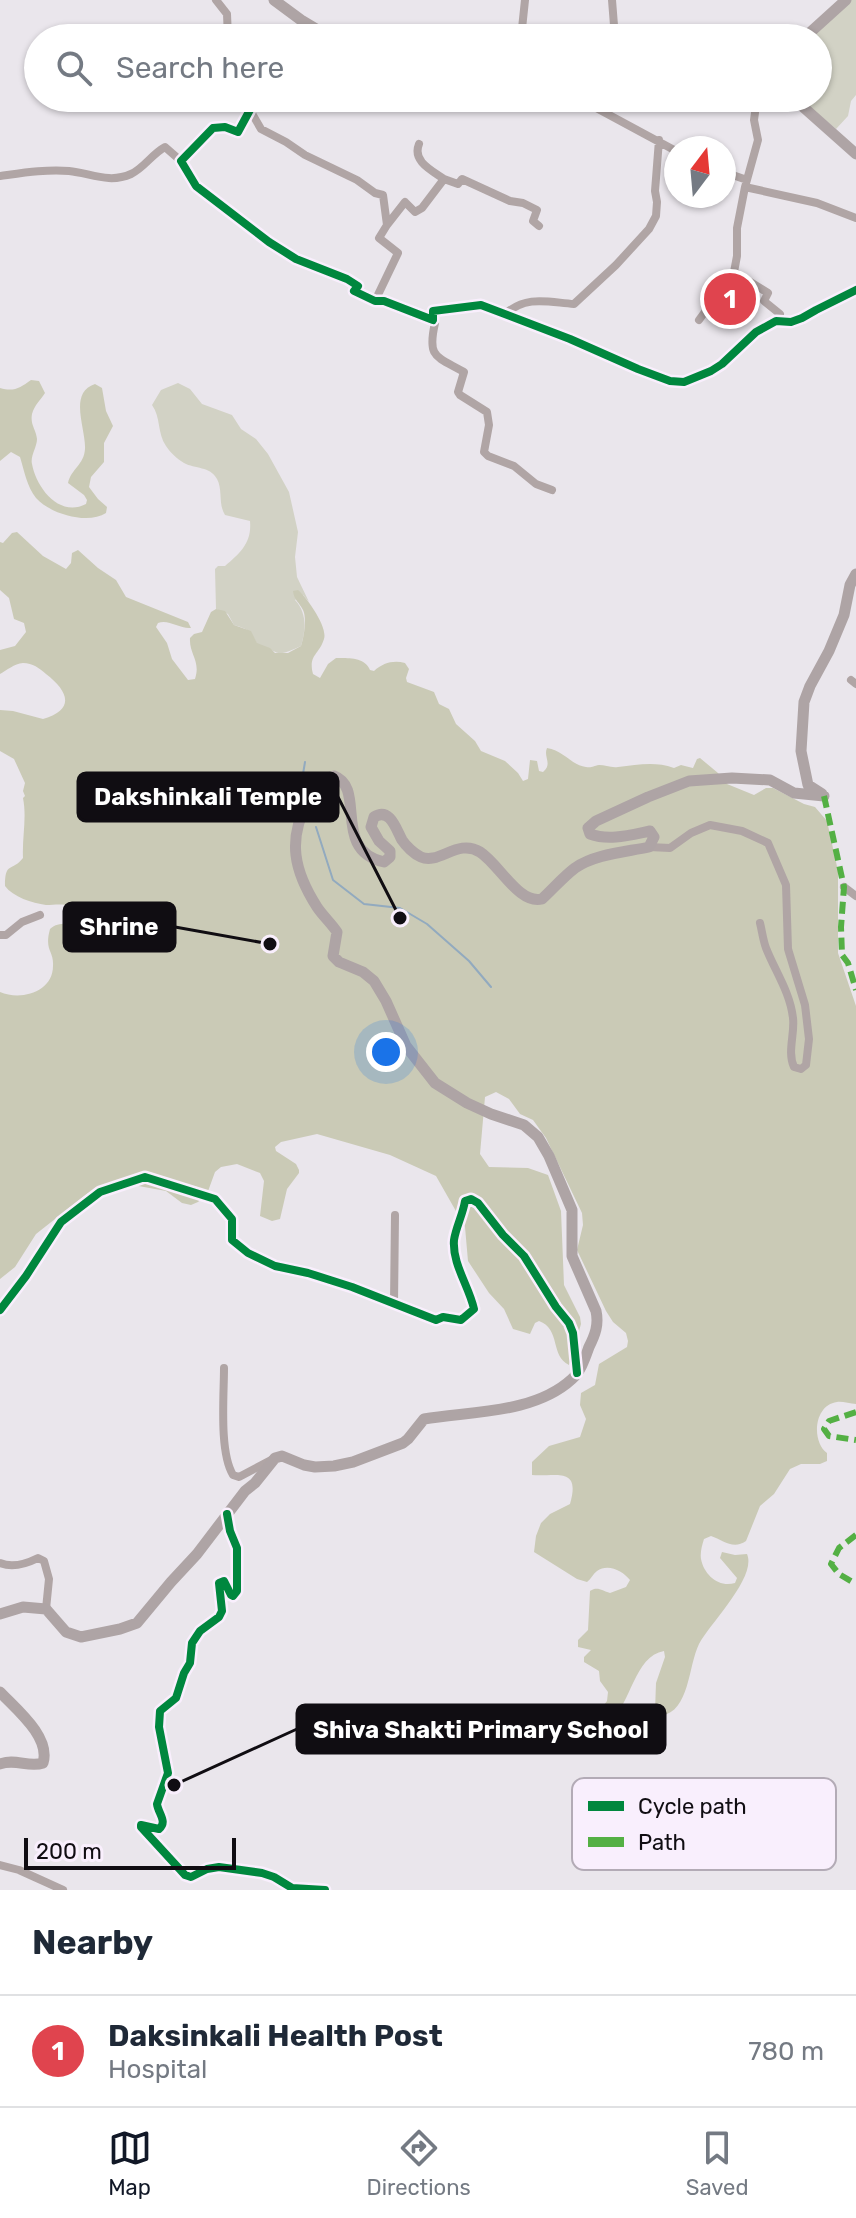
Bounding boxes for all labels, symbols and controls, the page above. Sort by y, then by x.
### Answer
search box [24,24,832,112]
icon: search [52,46,96,90]
text: Search here [116,50,284,86]
north arrow [664,136,736,208]
pin: 1 [704,269,756,329]
callout: Dakshinkali Temple [78,773,338,821]
text: Dakshinkali Temple [94,783,322,811]
callout: Shrine [64,903,175,951]
text: Shrine [80,913,158,941]
your location [366,1032,406,1072]
callout: Shiva Shakti Primary School [297,1705,665,1753]
text: Shiva Shakti Primary School [313,1716,649,1744]
legend [572,1778,836,1870]
text: Cycle path [638,1793,747,1820]
text: Path [638,1829,686,1856]
scale bar [24,1834,236,1870]
text: 200 m [36,1838,102,1865]
text: Nearby [32,1922,153,1963]
text: Daksinkali Health Post [108,2018,443,2054]
text: 1 [52,2036,64,2067]
text: 780 m [748,2036,824,2067]
text: Hospital [108,2054,207,2085]
tab: Map [108,2126,152,2201]
tab: Directions [367,2126,471,2201]
tab: Saved [686,2126,749,2201]

